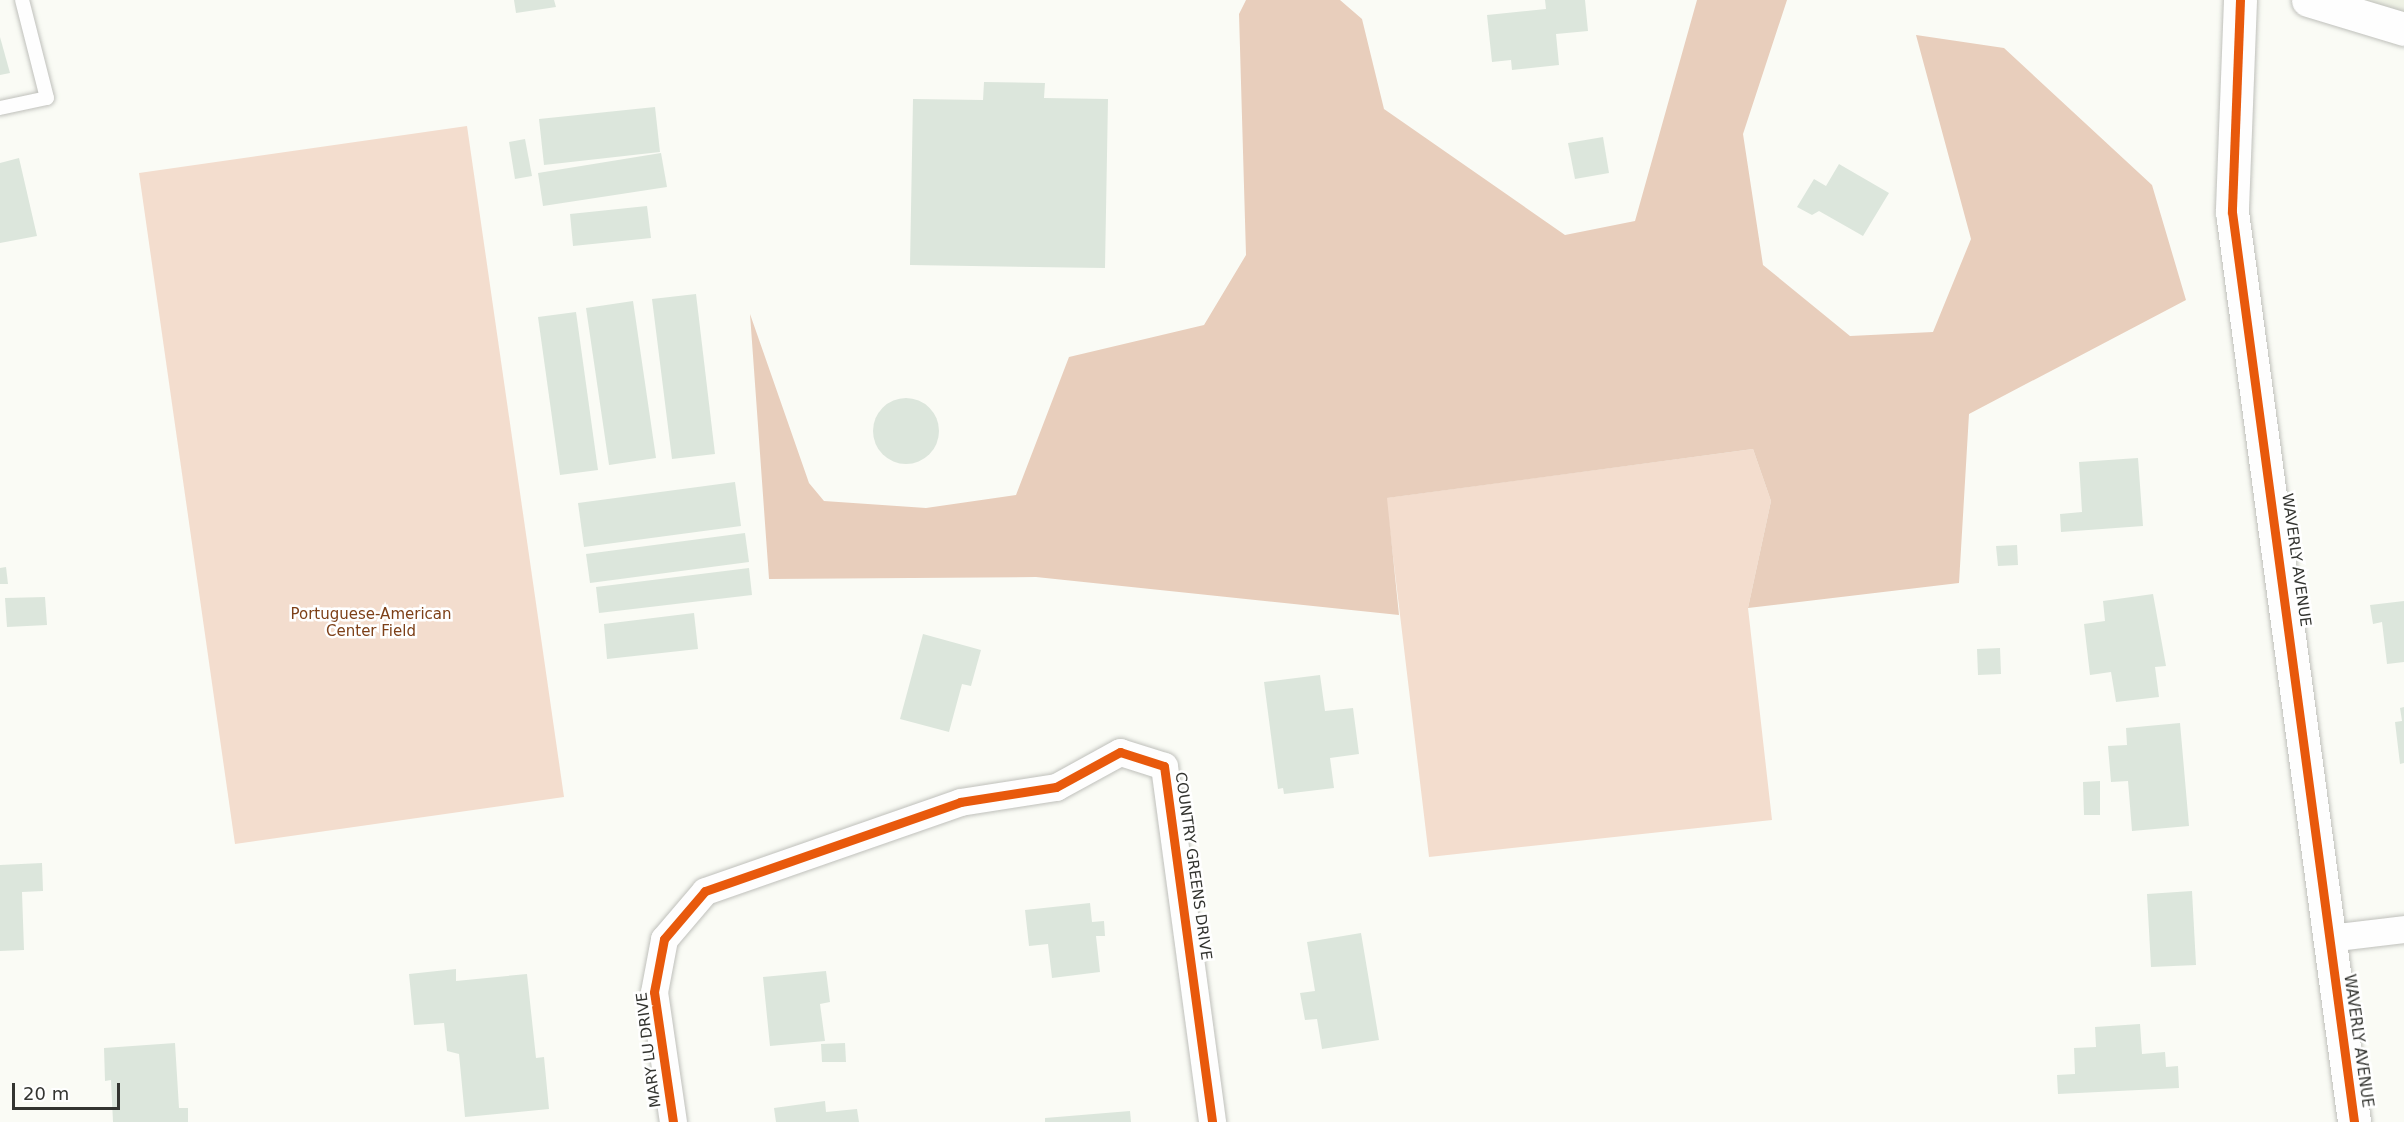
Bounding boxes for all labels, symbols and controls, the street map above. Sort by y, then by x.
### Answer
street label: WAVERLY AVENUE [2278,492,2314,628]
park label: Portuguese-American Center Field [290,605,452,640]
street label: COUNTRY GREENS DRIVE [1171,771,1215,961]
street label: WAVERLY AVENUE [2340,973,2376,1109]
street label: MARY LU DRIVE [633,991,665,1109]
scale bar [15,1071,123,1109]
text: 20 m [23,1083,69,1104]

